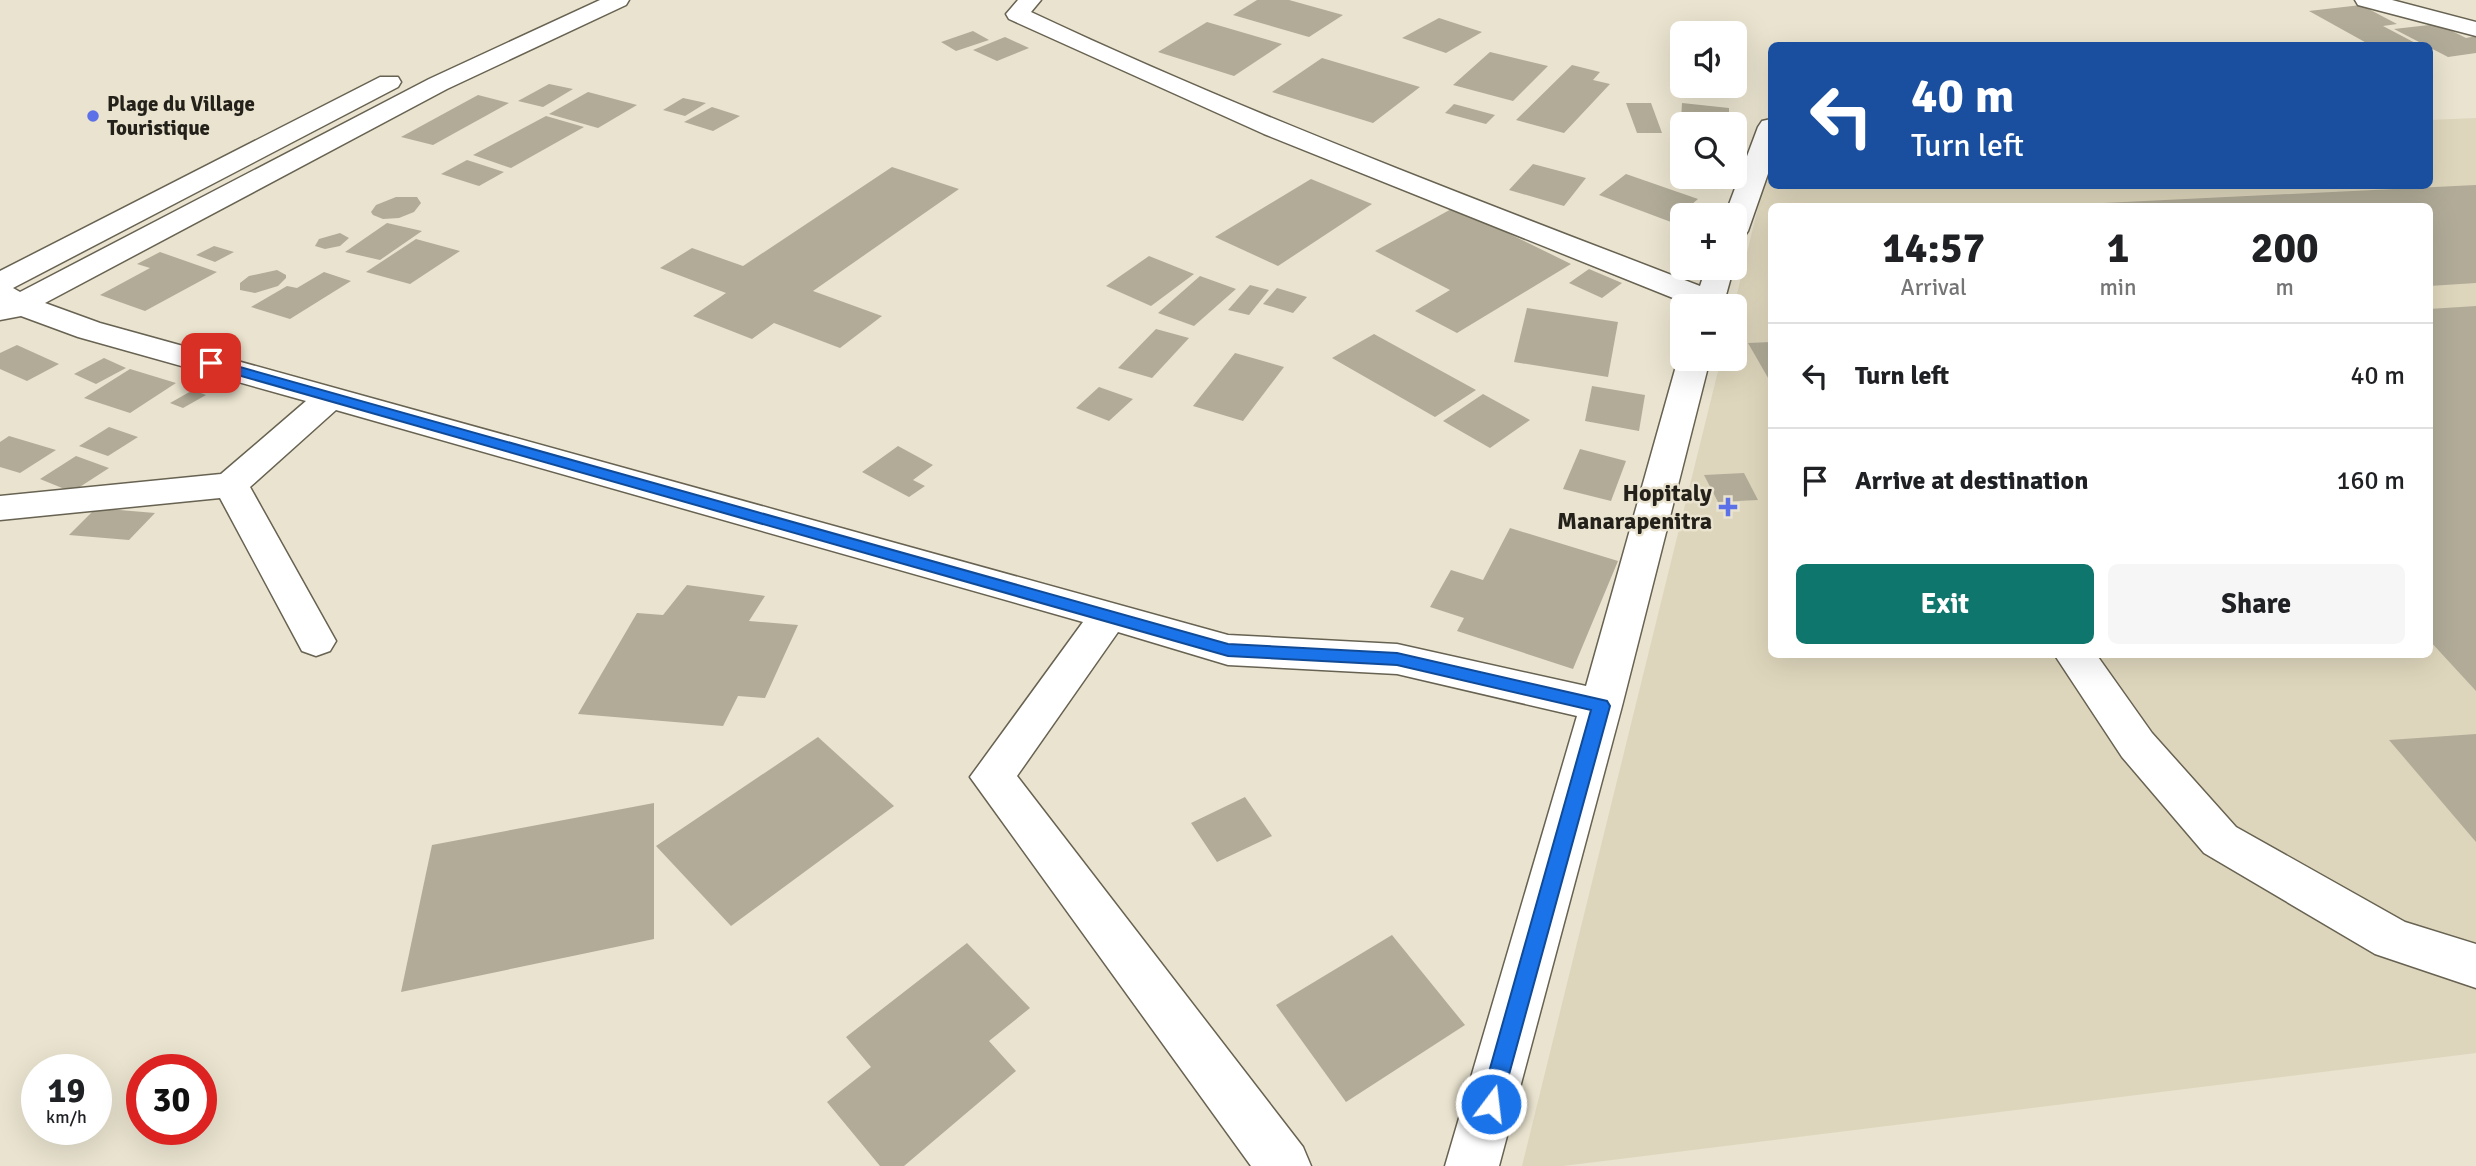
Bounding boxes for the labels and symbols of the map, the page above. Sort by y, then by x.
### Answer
place label: Plage du Village Touristique [107,91,255,141]
marker: Plage du Village Touristique [85,108,101,124]
pin [181,333,241,393]
place label: Hopitaly Manarapenitra [1557,478,1712,536]
marker: Hopitaly Manarapenitra [1718,497,1738,517]
speed limit sign: 30 [126,1054,217,1145]
position arrow [1454,1067,1528,1141]

